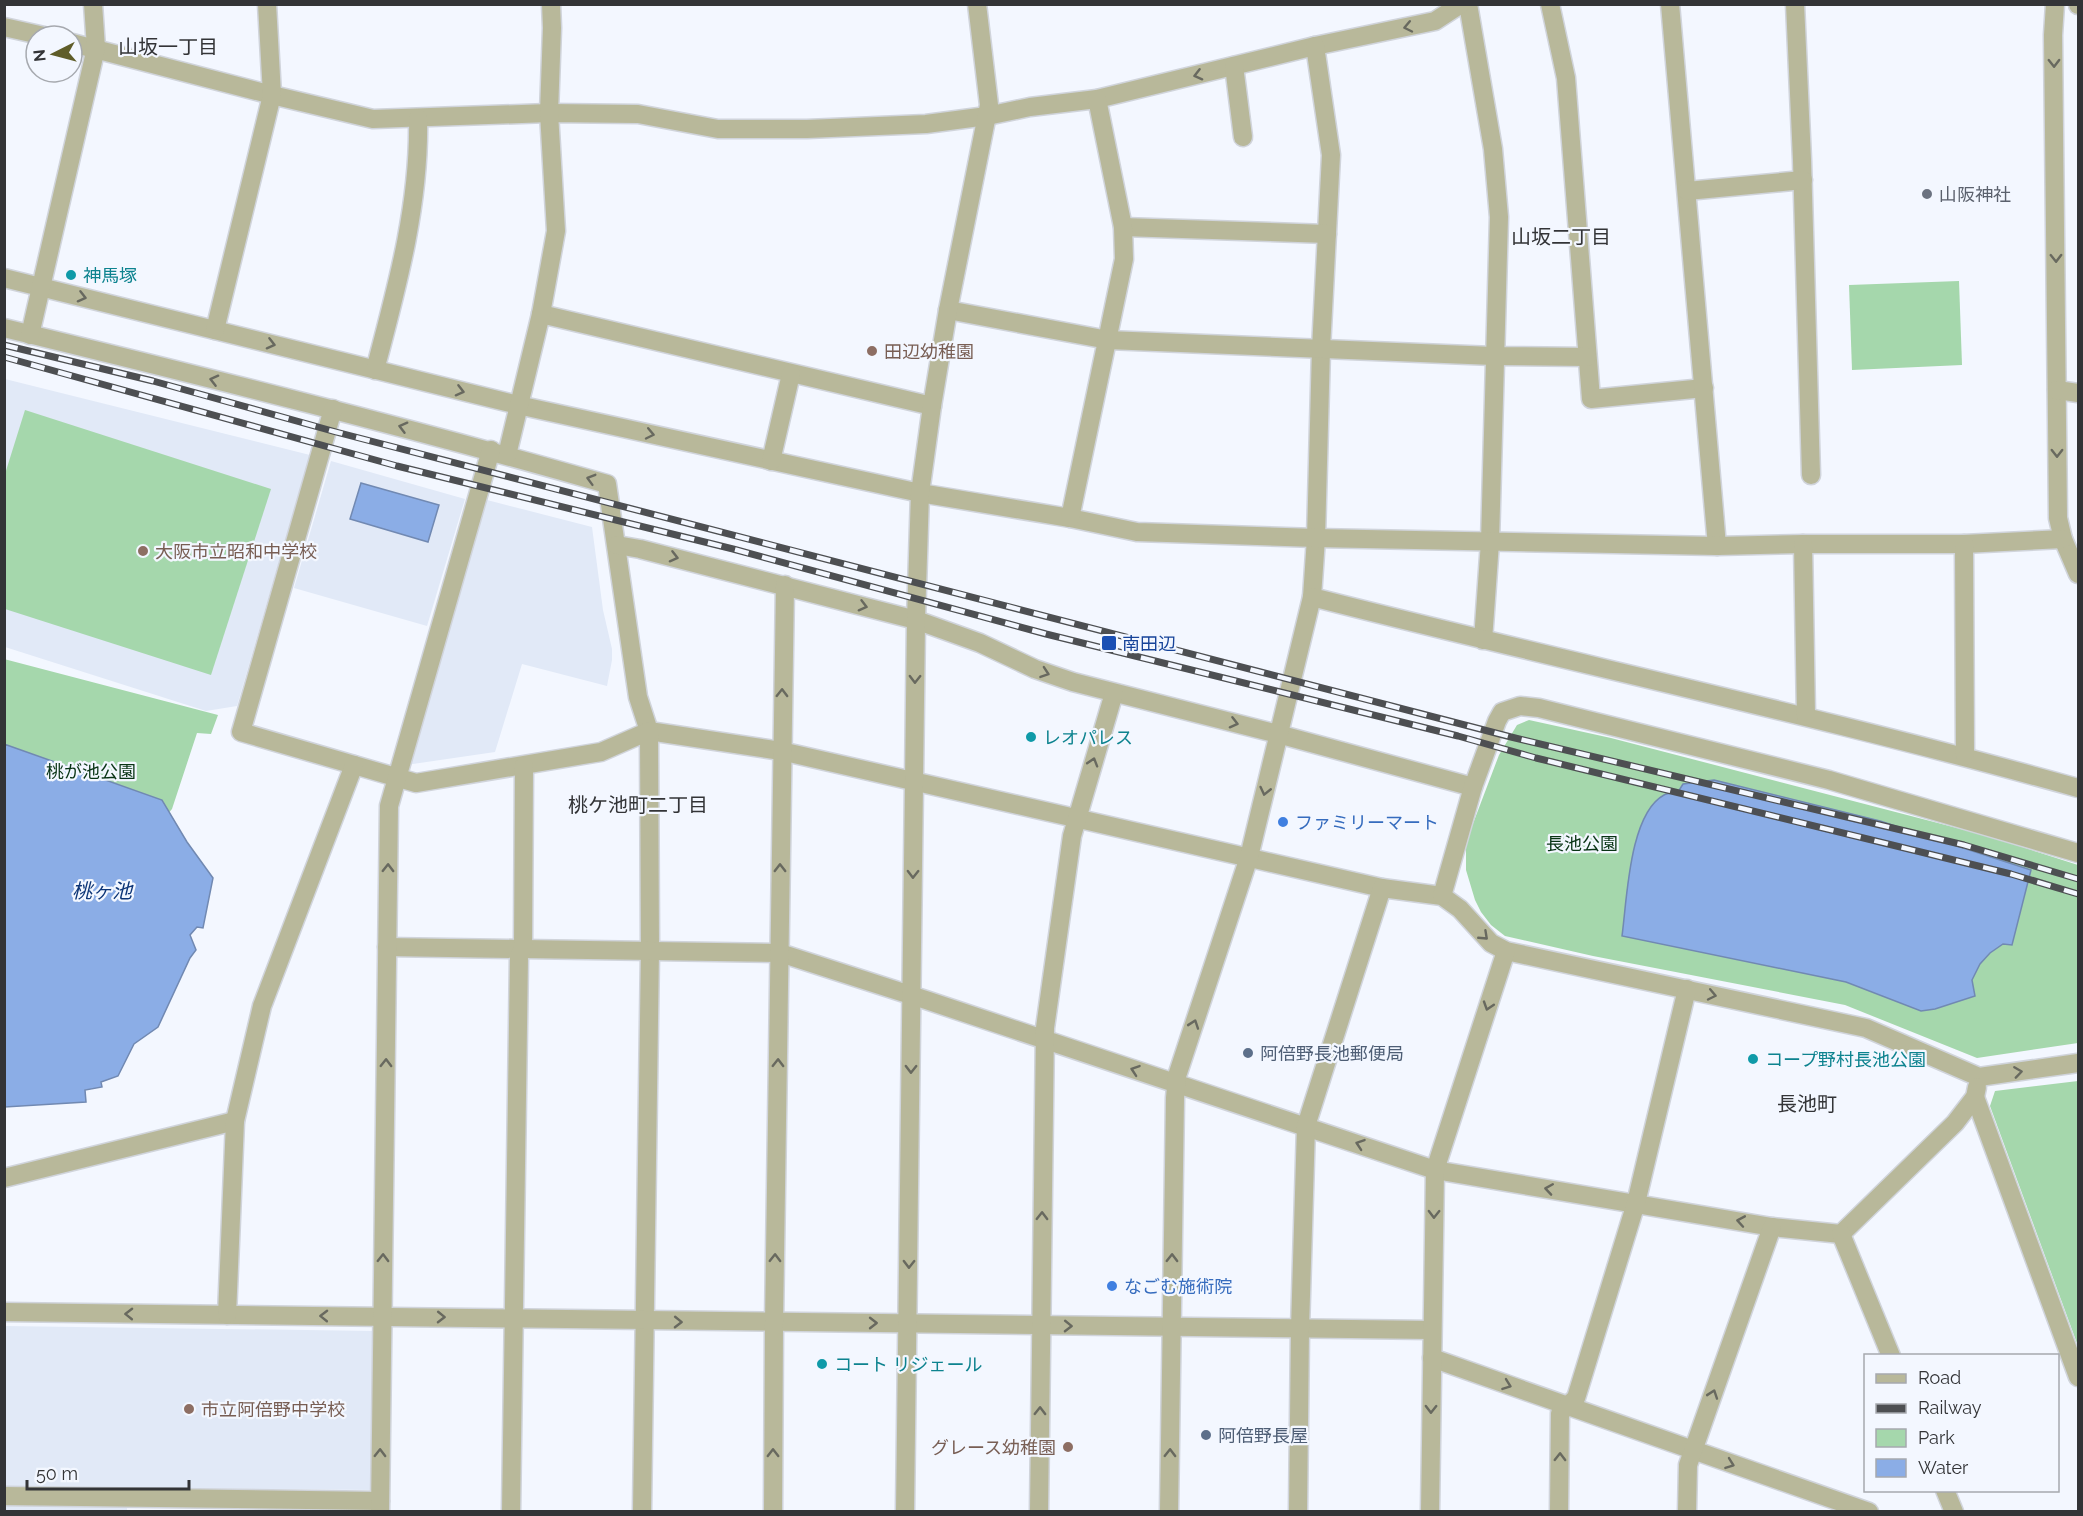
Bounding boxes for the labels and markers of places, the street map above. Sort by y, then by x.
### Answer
place label: 山阪神社 [1939,184,2011,205]
marker: 山阪神社 [1920,187,1934,201]
place label: 神馬塚 [83,265,137,286]
marker: 神馬塚 [64,268,78,282]
place label: 田辺幼稚園 [884,341,974,362]
marker: 田辺幼稚園 [865,344,879,358]
place label: 大阪市立昭和中学校 [155,541,317,562]
marker: 大阪市立昭和中学校 [136,544,150,558]
place label: 南田辺 [1122,633,1176,654]
marker: 南田辺 [1100,634,1118,652]
place label: レオパレス [1043,727,1133,748]
marker: レオパレス [1024,730,1038,744]
place label: ファミリーマート [1295,812,1439,833]
marker: ファミリーマート [1276,815,1290,829]
place label: 阿倍野長池郵便局 [1260,1043,1404,1064]
marker: 阿倍野長池郵便局 [1241,1046,1255,1060]
place label: コープ野村長池公園 [1765,1049,1926,1070]
marker: コープ野村長池公園 [1746,1052,1760,1066]
place label: なごむ施術院 [1124,1276,1232,1297]
marker: なごむ施術院 [1105,1279,1119,1293]
place label: コート リジェール [834,1354,983,1375]
marker: コート リジェール [815,1357,829,1371]
place label: 市立阿倍野中学校 [201,1399,345,1420]
marker: 市立阿倍野中学校 [182,1402,196,1416]
place label: 阿倍野長屋 [1218,1425,1308,1446]
marker: 阿倍野長屋 [1199,1428,1213,1442]
place label: グレース幼稚園 [931,1437,1056,1458]
marker: グレース幼稚園 [1061,1440,1075,1454]

